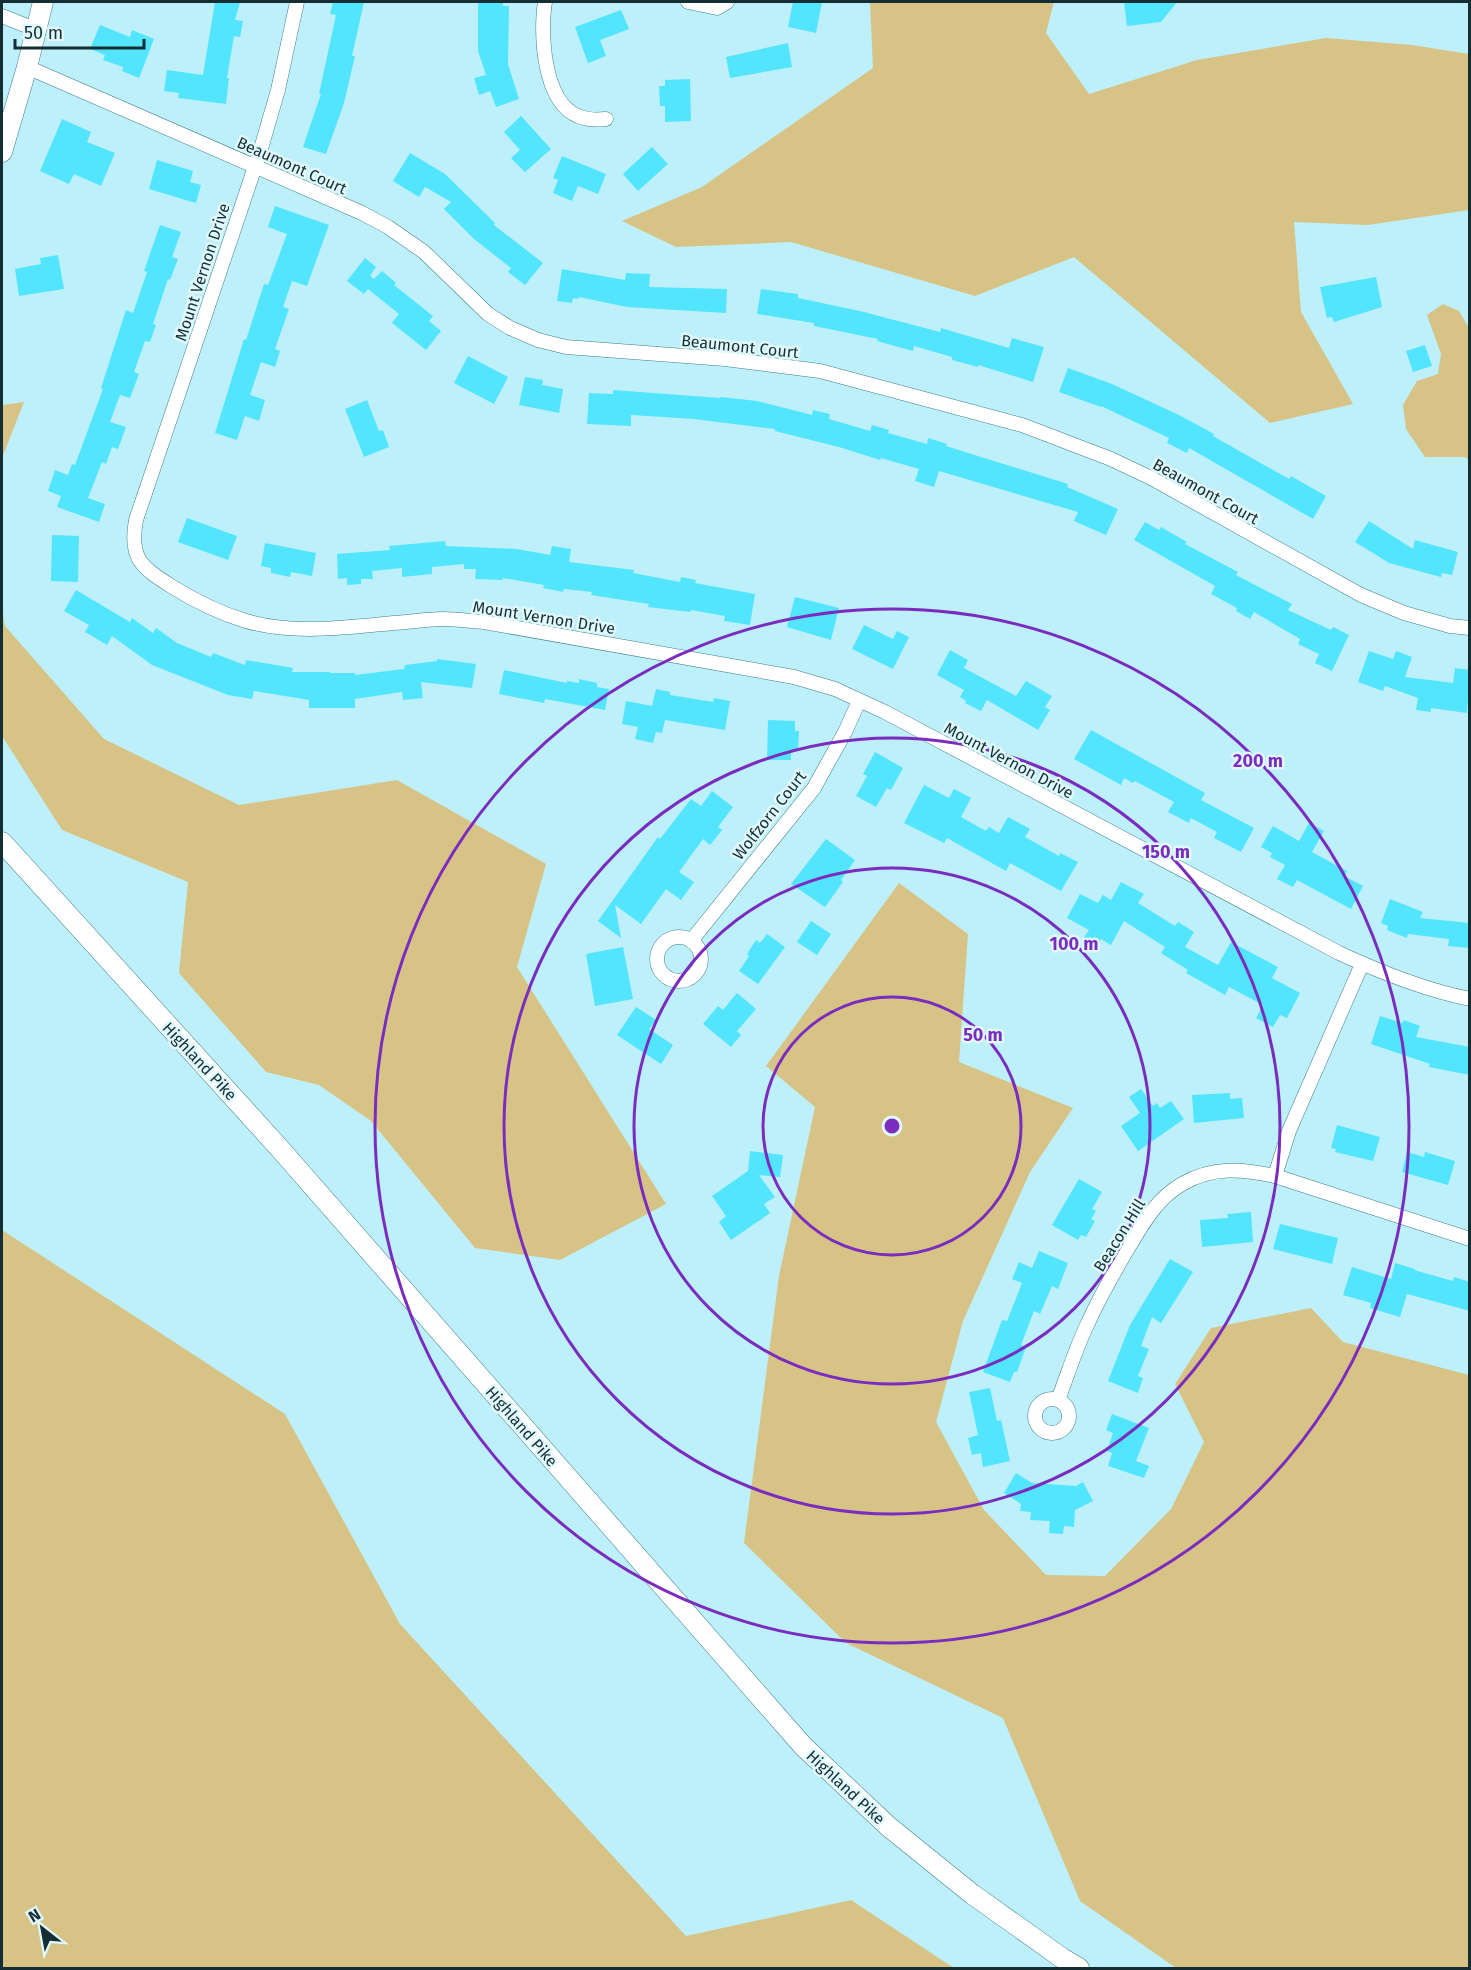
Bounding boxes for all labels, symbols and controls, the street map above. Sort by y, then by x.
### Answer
scale bar [15,12,144,50]
text: 50 m [24,22,63,44]
street label: Beaumont Court [234,133,350,198]
street label: Mount Vernon Drive [171,201,234,343]
street label: Beaumont Court [680,331,800,362]
street label: Beaumont Court [1150,455,1262,528]
street label: Mount Vernon Drive [471,597,616,638]
street label: Mount Vernon Drive [941,718,1077,803]
text: 200 m [1233,750,1283,772]
street label: Wolfzorn Court [729,767,810,864]
text: 150 m [1142,841,1190,863]
text: 100 m [1050,933,1098,955]
street label: Highland Pike [159,1018,241,1104]
text: 50 m [963,1024,1003,1046]
centre of rings [882,1116,902,1136]
street label: Beacon Hill [1090,1195,1149,1275]
street label: Highland Pike [482,1382,562,1470]
street label: Highland Pike [803,1746,889,1828]
north arrow [12,1898,72,1958]
text: N [25,1905,44,1926]

